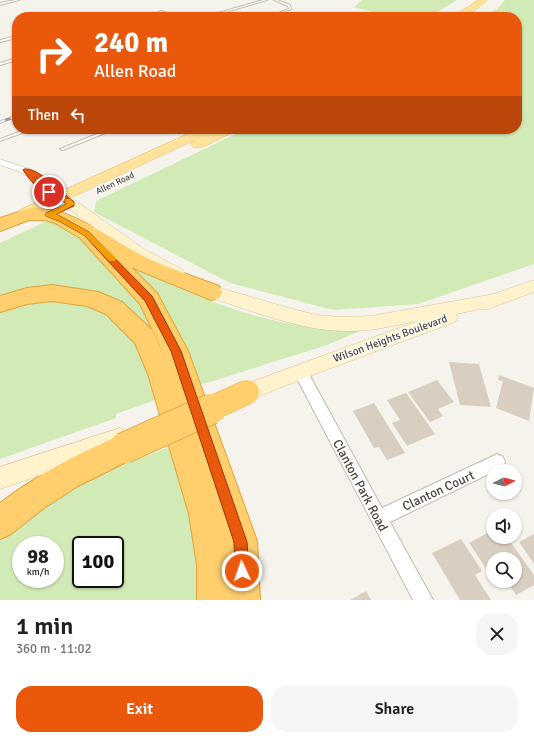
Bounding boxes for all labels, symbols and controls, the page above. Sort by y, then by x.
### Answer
text: 240 m [94,26,168,60]
icon: right [28,28,80,80]
text: Allen Road [94,60,176,82]
icon: left [67,104,89,126]
text: Then [28,106,59,124]
street label: Allen Road [94,170,136,197]
pin [32,175,66,209]
icon: arrive [38,181,60,203]
street label: Wilson Heights Boulevard [331,312,449,365]
street label: Clanton Park Road [329,437,391,534]
north arrow [486,464,522,500]
map controls [486,464,522,588]
street label: Clanton Court [400,467,477,515]
button: sound [486,508,522,544]
speed limit sign: 100 [72,536,124,588]
text: 98 [27,544,49,569]
position arrow [221,550,263,592]
button: search [486,552,522,588]
text: km/h [27,566,49,578]
text: 1 min [16,611,73,641]
button: close [476,613,518,655]
text: 360 m · 11:02 [16,641,92,657]
button: Exit [16,686,263,732]
button: Share [271,686,518,732]

